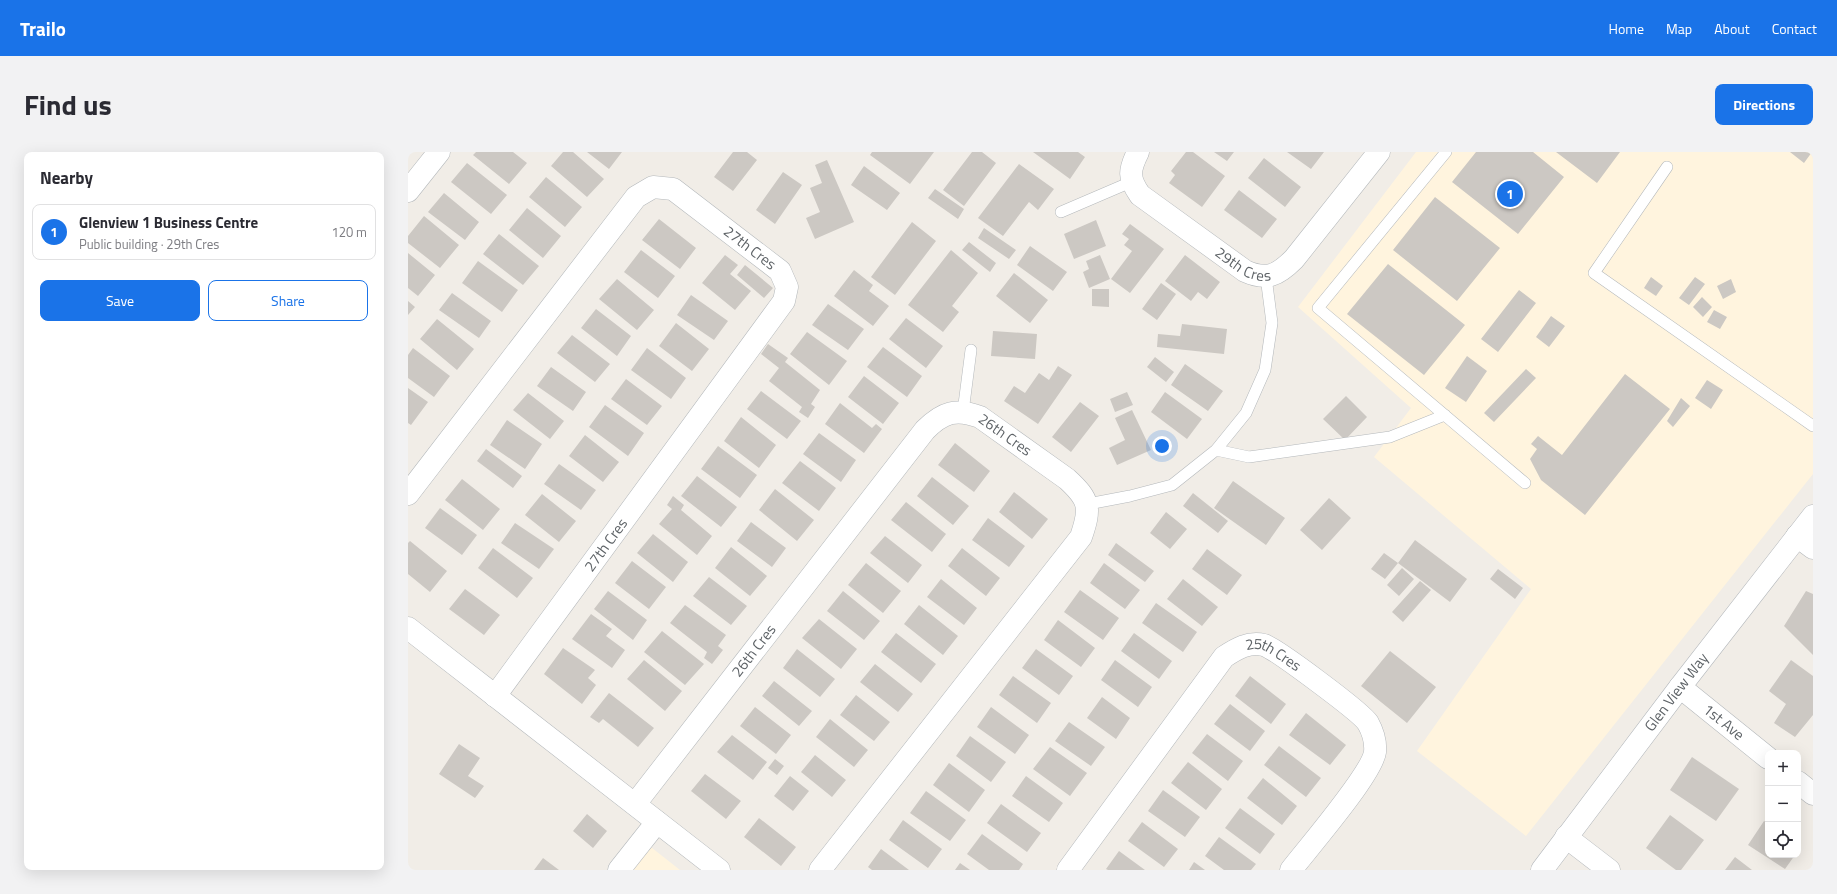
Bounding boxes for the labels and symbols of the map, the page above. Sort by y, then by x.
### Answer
pin: 1 [1497,179,1523,209]
street label: 27th Cres [719,220,781,275]
street label: 29th Cres [1211,241,1272,287]
street label: 26th Cres [974,407,1037,462]
your location [1152,436,1172,456]
street label: 27th Cres [578,513,633,576]
street label: 26th Cres [726,619,781,682]
street label: 25th Cres [1243,632,1306,677]
street label: Glen View Way [1638,648,1714,736]
street label: 1st Ave [1698,698,1750,746]

